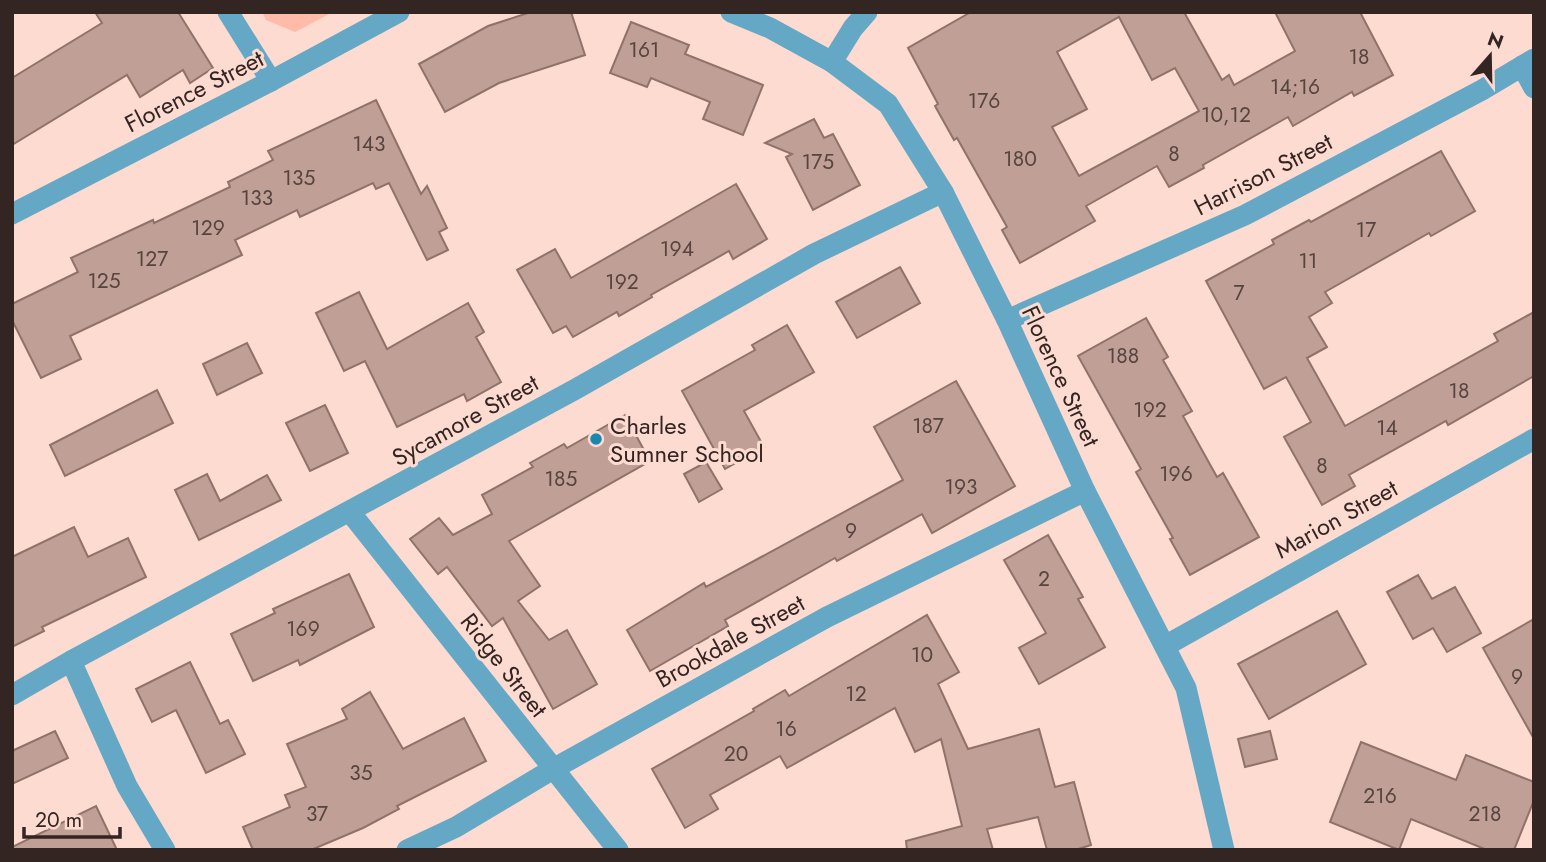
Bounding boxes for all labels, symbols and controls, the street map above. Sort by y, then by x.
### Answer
north arrow [1455,21,1525,91]
text: N [1484,25,1507,56]
house number: 161 [629,35,660,65]
street label: Florence Street [118,41,270,141]
house number: 18 [1349,42,1369,72]
house number: 14;16 [1270,72,1320,102]
house number: 176 [968,86,1000,116]
house number: 10,12 [1201,100,1251,130]
street label: Harrison Street [1188,124,1339,224]
house number: 143 [352,129,386,159]
house number: 8 [1168,139,1180,169]
house number: 180 [1003,144,1037,174]
house number: 175 [802,147,834,177]
house number: 135 [283,163,315,193]
house number: 133 [241,183,273,213]
house number: 129 [191,213,225,243]
house number: 17 [1356,215,1376,245]
house number: 194 [660,234,694,264]
house number: 127 [136,244,168,274]
house number: 11 [1299,246,1317,276]
house number: 125 [87,266,121,296]
house number: 192 [605,267,639,297]
house number: 7 [1233,278,1245,308]
street label: Florence Street [1013,300,1109,452]
house number: 188 [1107,341,1139,371]
street label: Sycamore Street [385,365,545,475]
house number: 18 [1449,376,1469,406]
house number: 192 [1133,395,1167,425]
place label: Charles Sumner School [610,408,764,471]
house number: 187 [912,411,944,441]
house number: 14 [1376,413,1398,443]
marker: Charles Sumner School [588,431,604,447]
house number: 8 [1316,451,1328,481]
house number: 196 [1159,459,1193,489]
house number: 185 [545,464,577,494]
street label: Marion Street [1268,471,1404,567]
house number: 193 [944,472,978,502]
house number: 9 [845,516,857,546]
house number: 2 [1038,564,1050,594]
street label: Brookdale Street [649,585,811,696]
street label: Ridge Street [452,605,556,725]
house number: 169 [286,614,320,644]
house number: 10 [911,640,933,670]
house number: 9 [1511,662,1523,692]
house number: 12 [845,679,867,709]
house number: 16 [775,714,797,744]
house number: 20 [724,739,748,769]
house number: 35 [349,758,373,788]
house number: 216 [1363,781,1397,811]
scale bar [24,796,121,840]
house number: 37 [306,799,328,829]
house number: 218 [1469,799,1501,829]
text: 20 m [35,805,82,835]

